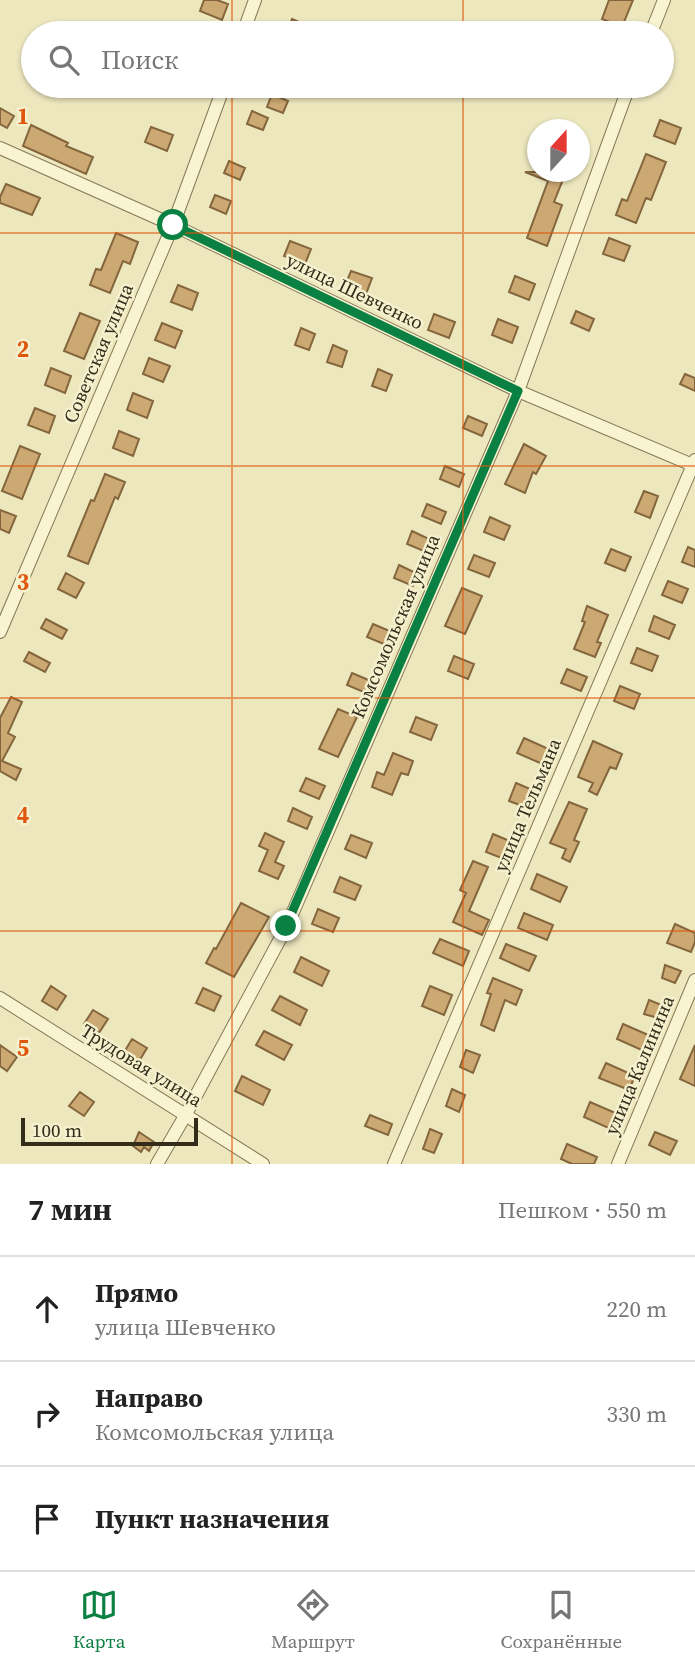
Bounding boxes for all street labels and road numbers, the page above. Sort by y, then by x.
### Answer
street label: улица Шевченко [282,247,428,335]
street label: Советская улица [57,279,139,427]
street label: Комсомольская улица [344,530,446,722]
street label: улица Тельмана [487,734,567,876]
street label: улица Калинина [598,991,680,1139]
street label: Трудовая улица [76,1017,208,1113]

